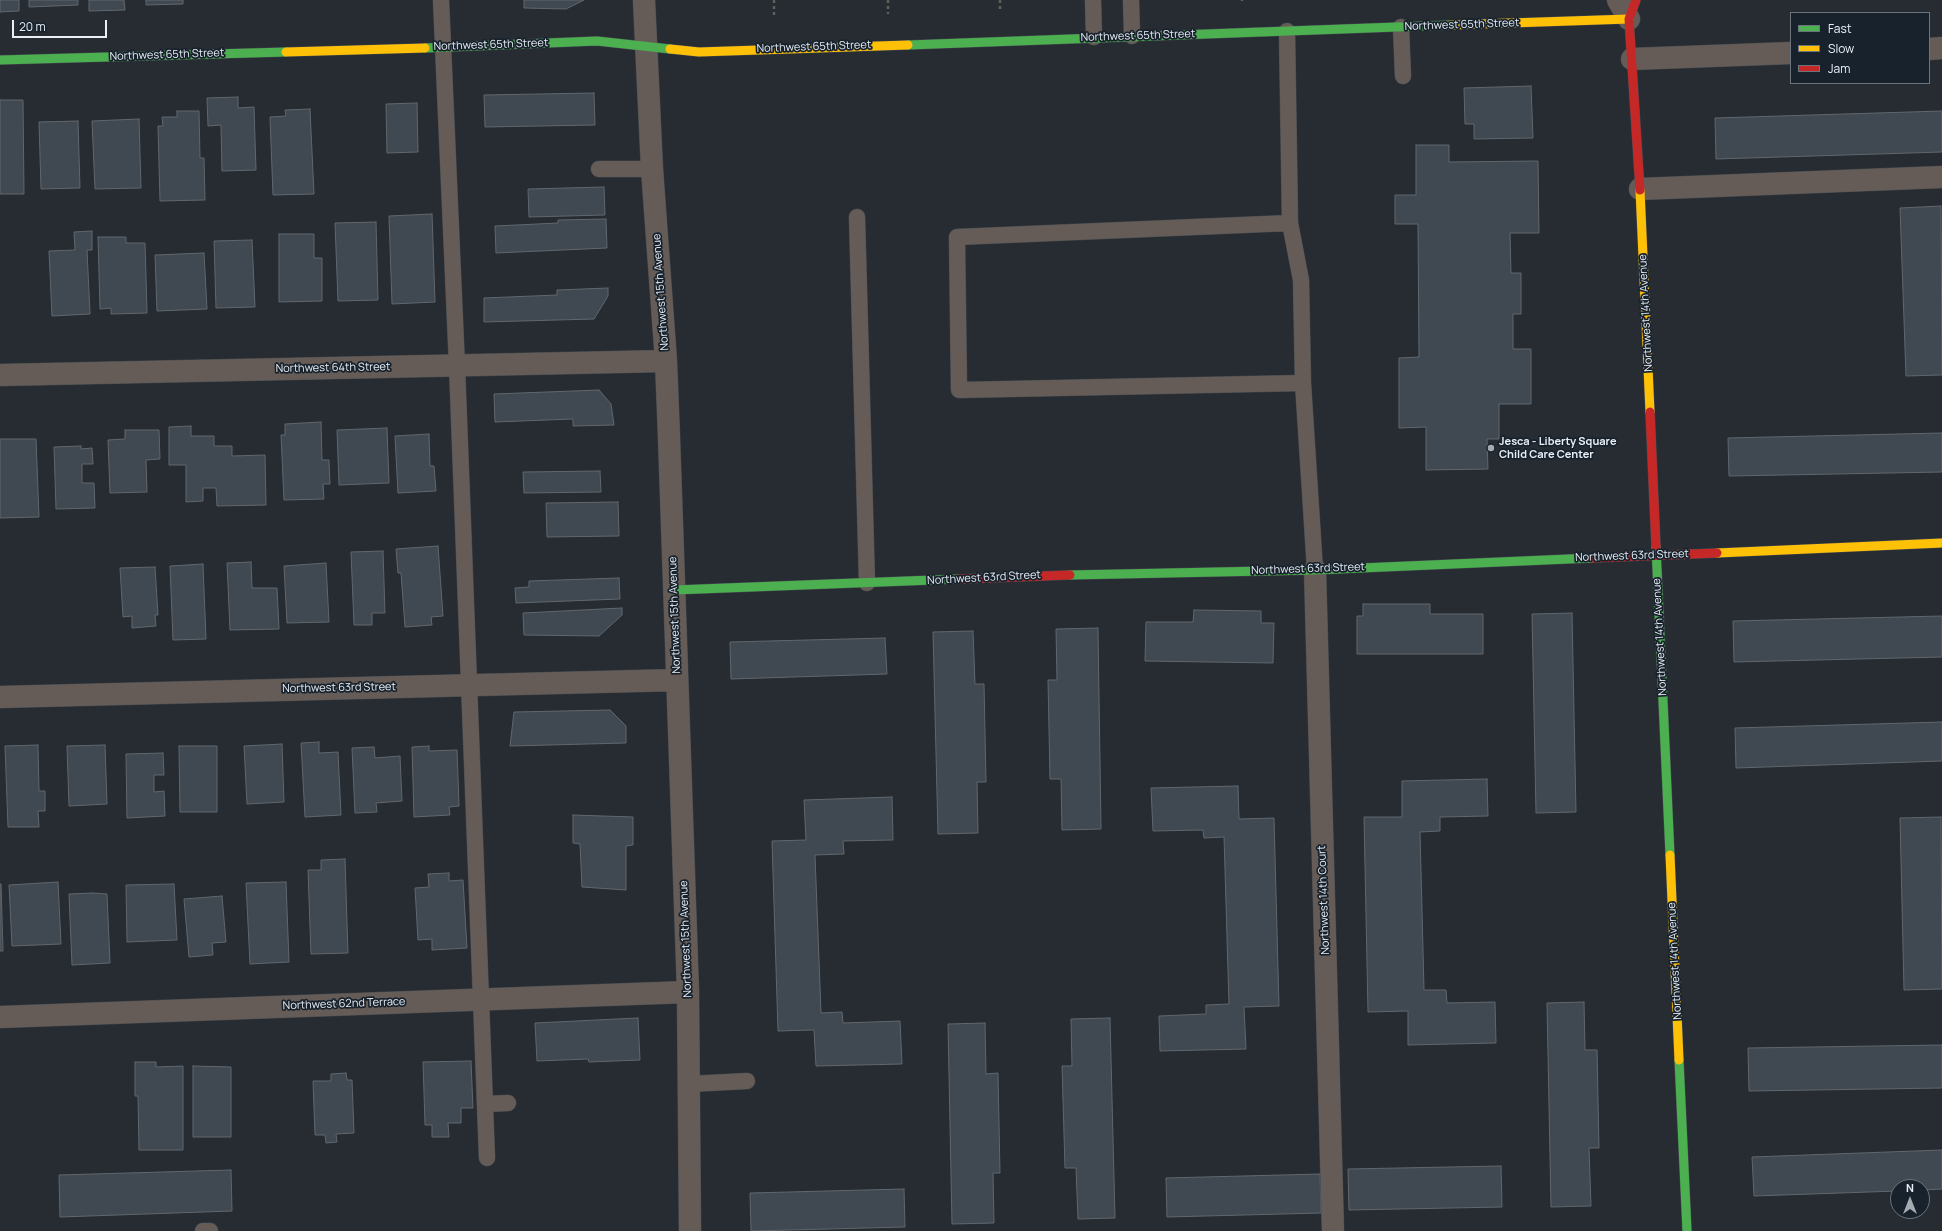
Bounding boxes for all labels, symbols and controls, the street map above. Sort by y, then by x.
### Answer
scale bar [14,12,109,38]
legend [1790,12,1930,84]
street label: Northwest 65th Street [1405,16,1519,34]
text: 20 m [19,18,46,35]
text: Fast [1828,20,1852,37]
street label: Northwest 65th Street [1081,27,1195,45]
street label: Northwest 65th Street [434,36,548,54]
street label: Northwest 65th Street [757,38,871,56]
text: Slow [1828,40,1854,57]
street label: Northwest 65th Street [110,46,224,64]
text: Jam [1828,60,1850,77]
street label: Northwest 15th Avenue [650,233,672,351]
street label: Northwest 14th Avenue [1636,254,1656,372]
street label: Northwest 64th Street [276,360,390,376]
place label: Jesca - Liberty Square Child Care Center [1499,435,1617,461]
marker: Jesca - Liberty Square Child Care Center [1486,443,1496,453]
street label: Northwest 63rd Street [1575,547,1689,565]
street label: Northwest 15th Avenue [666,556,684,674]
street label: Northwest 63rd Street [1251,560,1365,578]
street label: Northwest 63rd Street [927,568,1041,588]
street label: Northwest 14th Avenue [1650,578,1670,696]
street label: Northwest 63rd Street [282,680,396,696]
street label: Northwest 14th Court [1315,845,1333,955]
street label: Northwest 15th Avenue [677,880,695,998]
street label: Northwest 14th Avenue [1665,902,1685,1020]
street label: Northwest 62nd Terrace [283,995,405,1013]
north arrow [1890,1179,1930,1219]
text: N [1906,1180,1914,1195]

